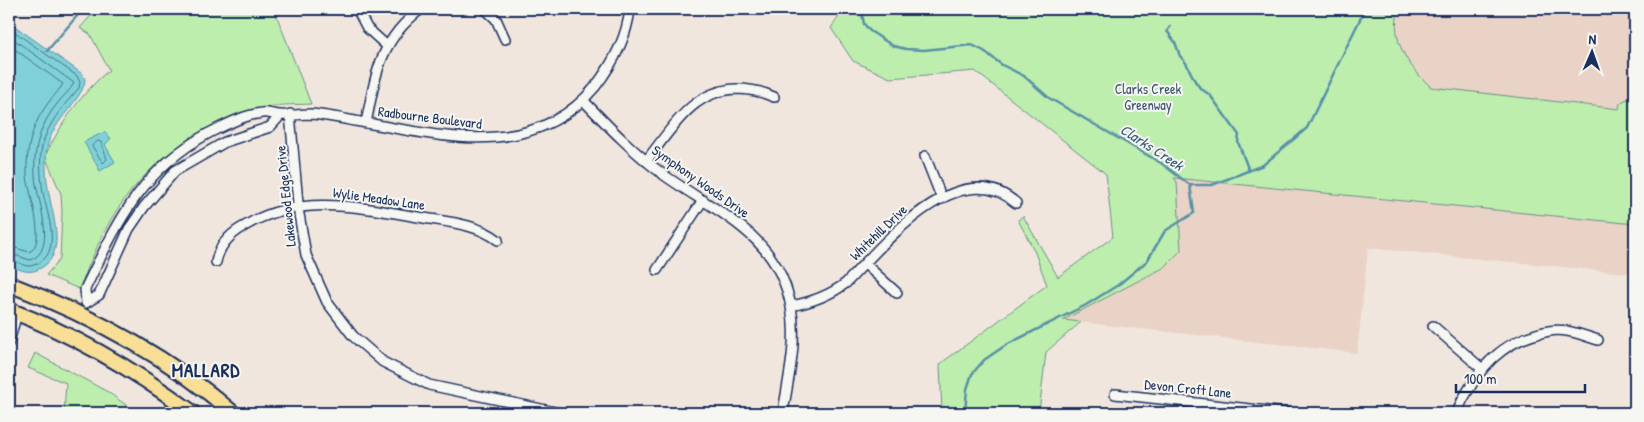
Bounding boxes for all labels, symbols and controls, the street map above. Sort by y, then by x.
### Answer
north arrow [1566,28,1616,78]
text: N [1588,29,1597,48]
park label: Clarks Creek Greenway [1115,79,1182,115]
street label: Radbourne Boulevard [377,101,483,133]
water label: Clarks Creek [1116,119,1189,176]
street label: Symphony Woods Drive [648,140,754,223]
street label: Lakewood Edge Drive [270,144,301,247]
street label: Wylie Meadow Lane [331,182,427,215]
street label: Whitehill Drive [845,200,911,264]
district label: MALLARD [172,357,240,383]
scale bar [1456,362,1585,394]
text: 100 m [1464,368,1497,389]
street label: Devon Croft Lane [1144,374,1233,402]

